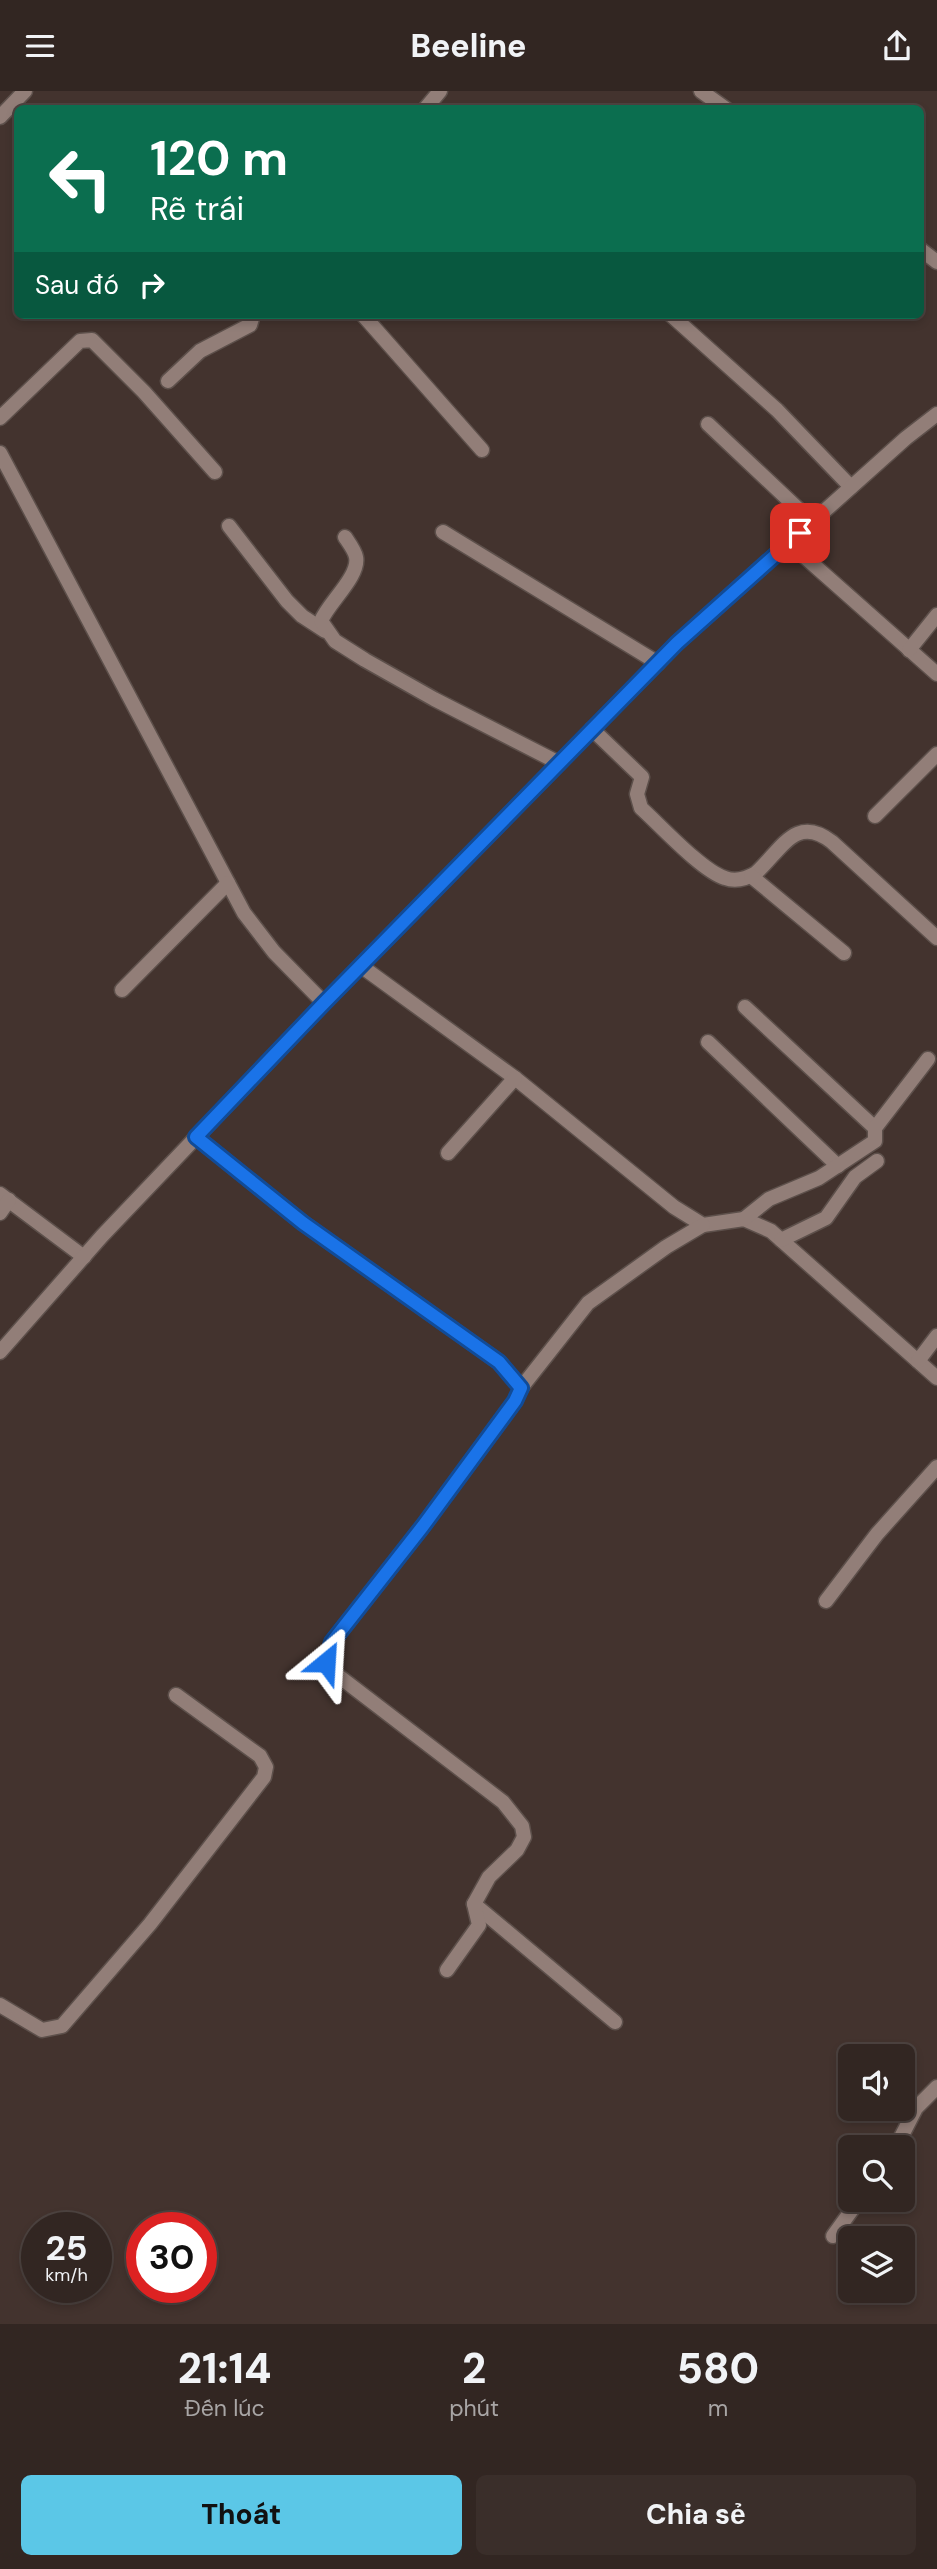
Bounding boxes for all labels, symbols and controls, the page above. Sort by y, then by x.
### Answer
text: Beeline [410,25,527,67]
icon: menu [21,27,59,65]
icon: share [878,27,916,65]
text: 120 m [150,126,288,190]
icon: left [35,133,126,224]
text: Rẽ trái [150,188,244,230]
icon: right [133,266,171,304]
text: Sau đó [35,268,119,302]
pin [770,503,830,563]
icon: arrive [781,514,819,552]
position arrow [289,1625,363,1699]
map controls [838,2044,915,2303]
button: sound [838,2044,915,2121]
button: search [838,2135,915,2212]
speed limit sign: 30 [126,2212,217,2303]
text: 25 [46,2225,87,2271]
button: layers [838,2226,915,2303]
text: km/h [45,2263,88,2287]
text: 21:14 [178,2341,271,2396]
text: 2 [462,2341,486,2396]
text: 580 [677,2341,759,2396]
text: Đến lúc [185,2393,265,2423]
text: phút [449,2393,499,2423]
text: m [708,2393,728,2423]
button: Thoát [21,2475,462,2555]
button: Chia sẻ [476,2475,916,2555]

